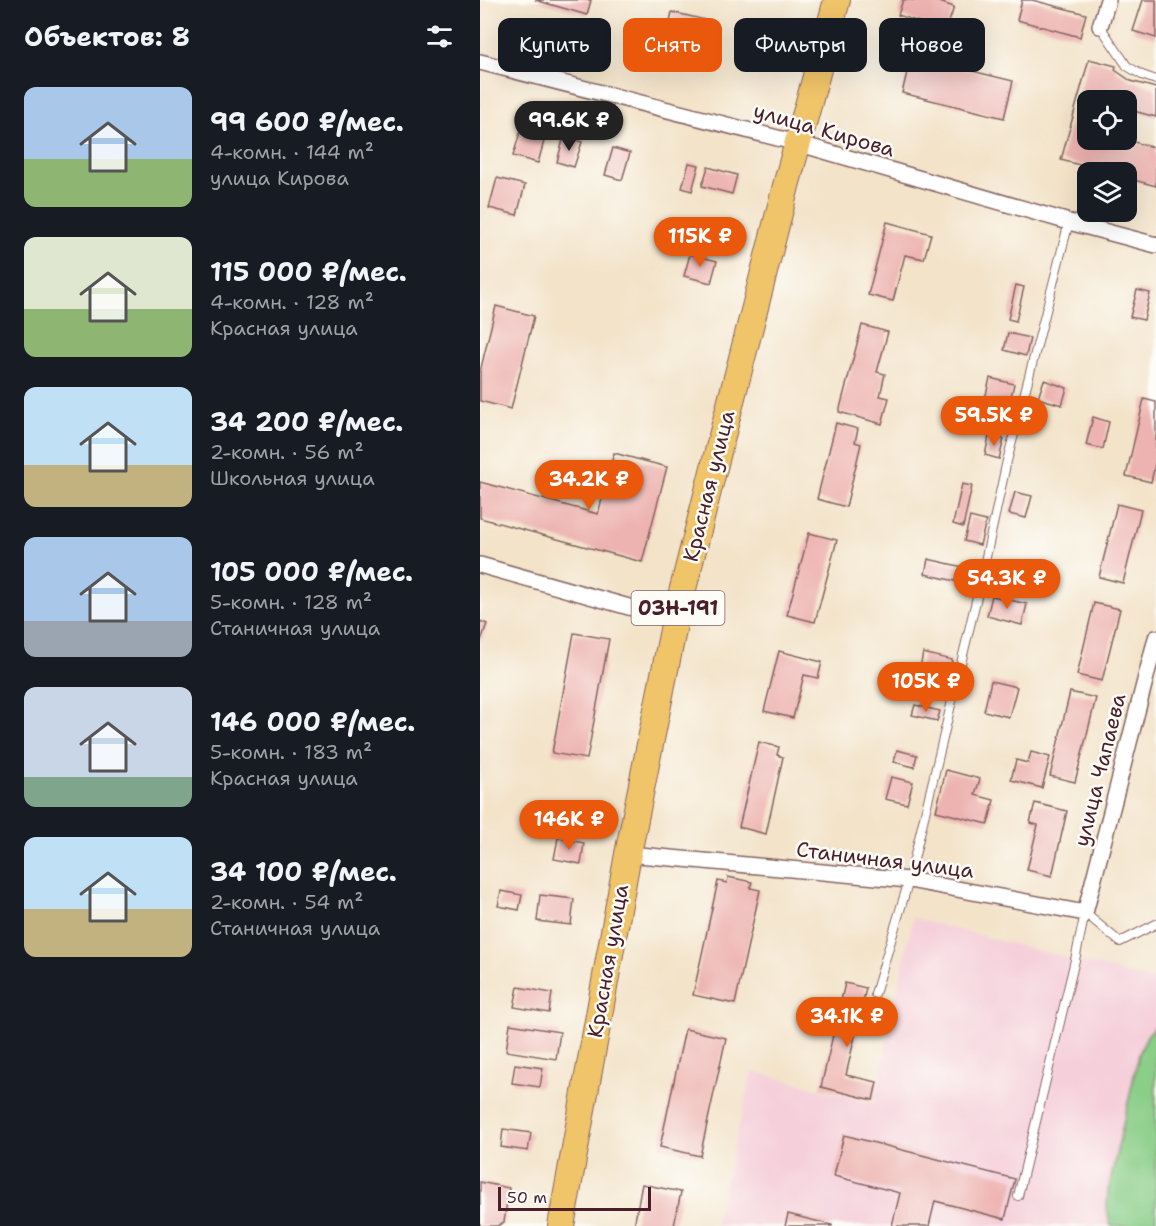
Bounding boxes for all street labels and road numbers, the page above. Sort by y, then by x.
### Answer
street label: улица Кирова [750,96,898,164]
street label: Красная улица [677,407,741,565]
road number: 03Н-191 [632,591,724,625]
street label: улица Чапаева [1067,690,1133,850]
street label: Станичная улица [795,835,975,885]
street label: Красная улица [581,882,635,1040]

